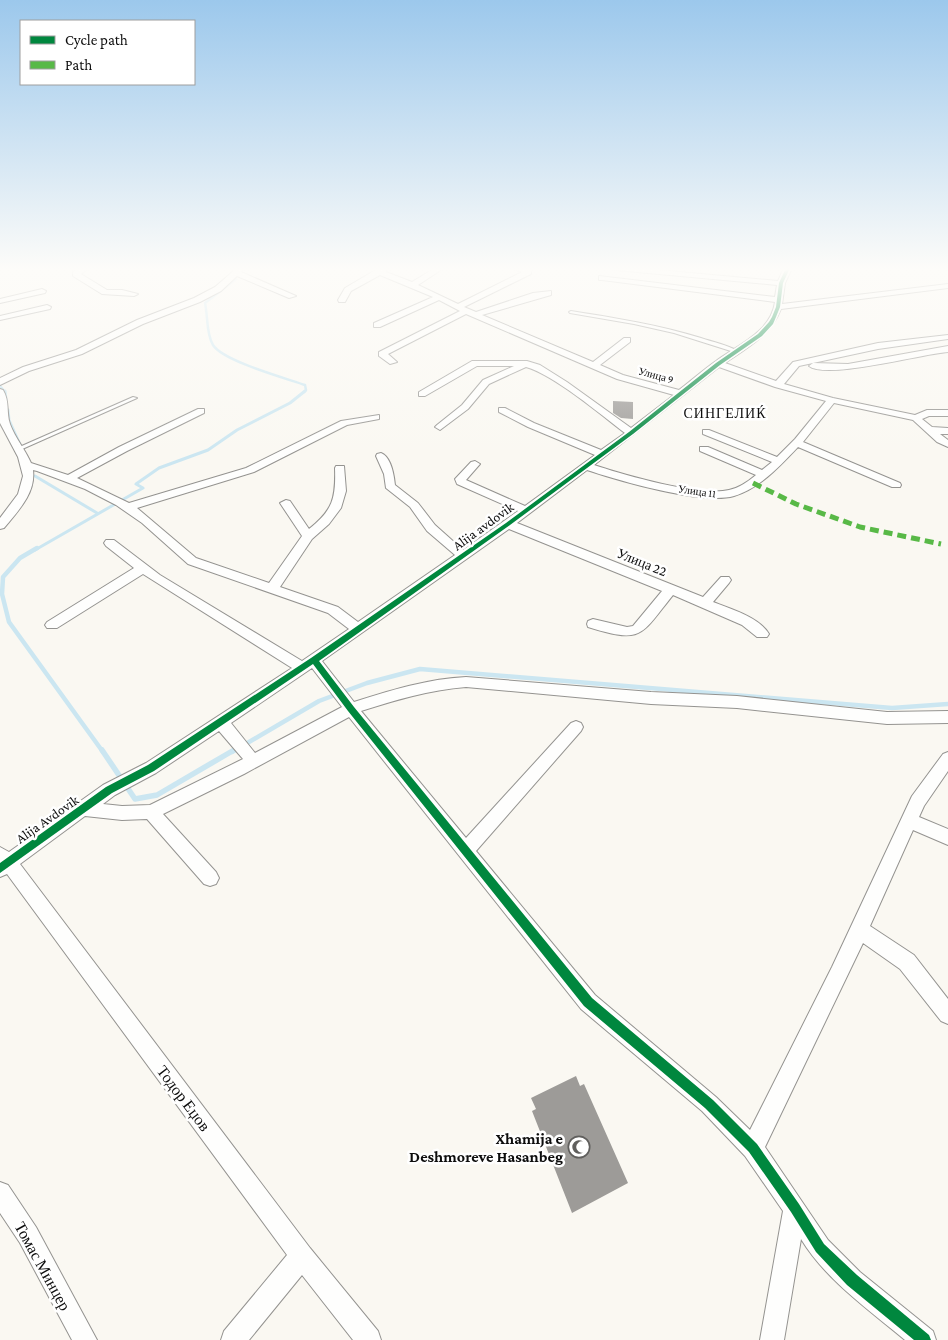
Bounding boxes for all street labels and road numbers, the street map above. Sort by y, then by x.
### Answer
street label: Улица 9 [637,365,675,385]
street label: Улица 11 [677,482,717,500]
street label: Alija avdovik [449,498,518,554]
street label: Улица 22 [615,545,670,579]
street label: Alija Avdovik [13,791,82,847]
street label: Тодор Еџов [153,1062,214,1135]
street label: Томас Минцер [10,1219,74,1314]

